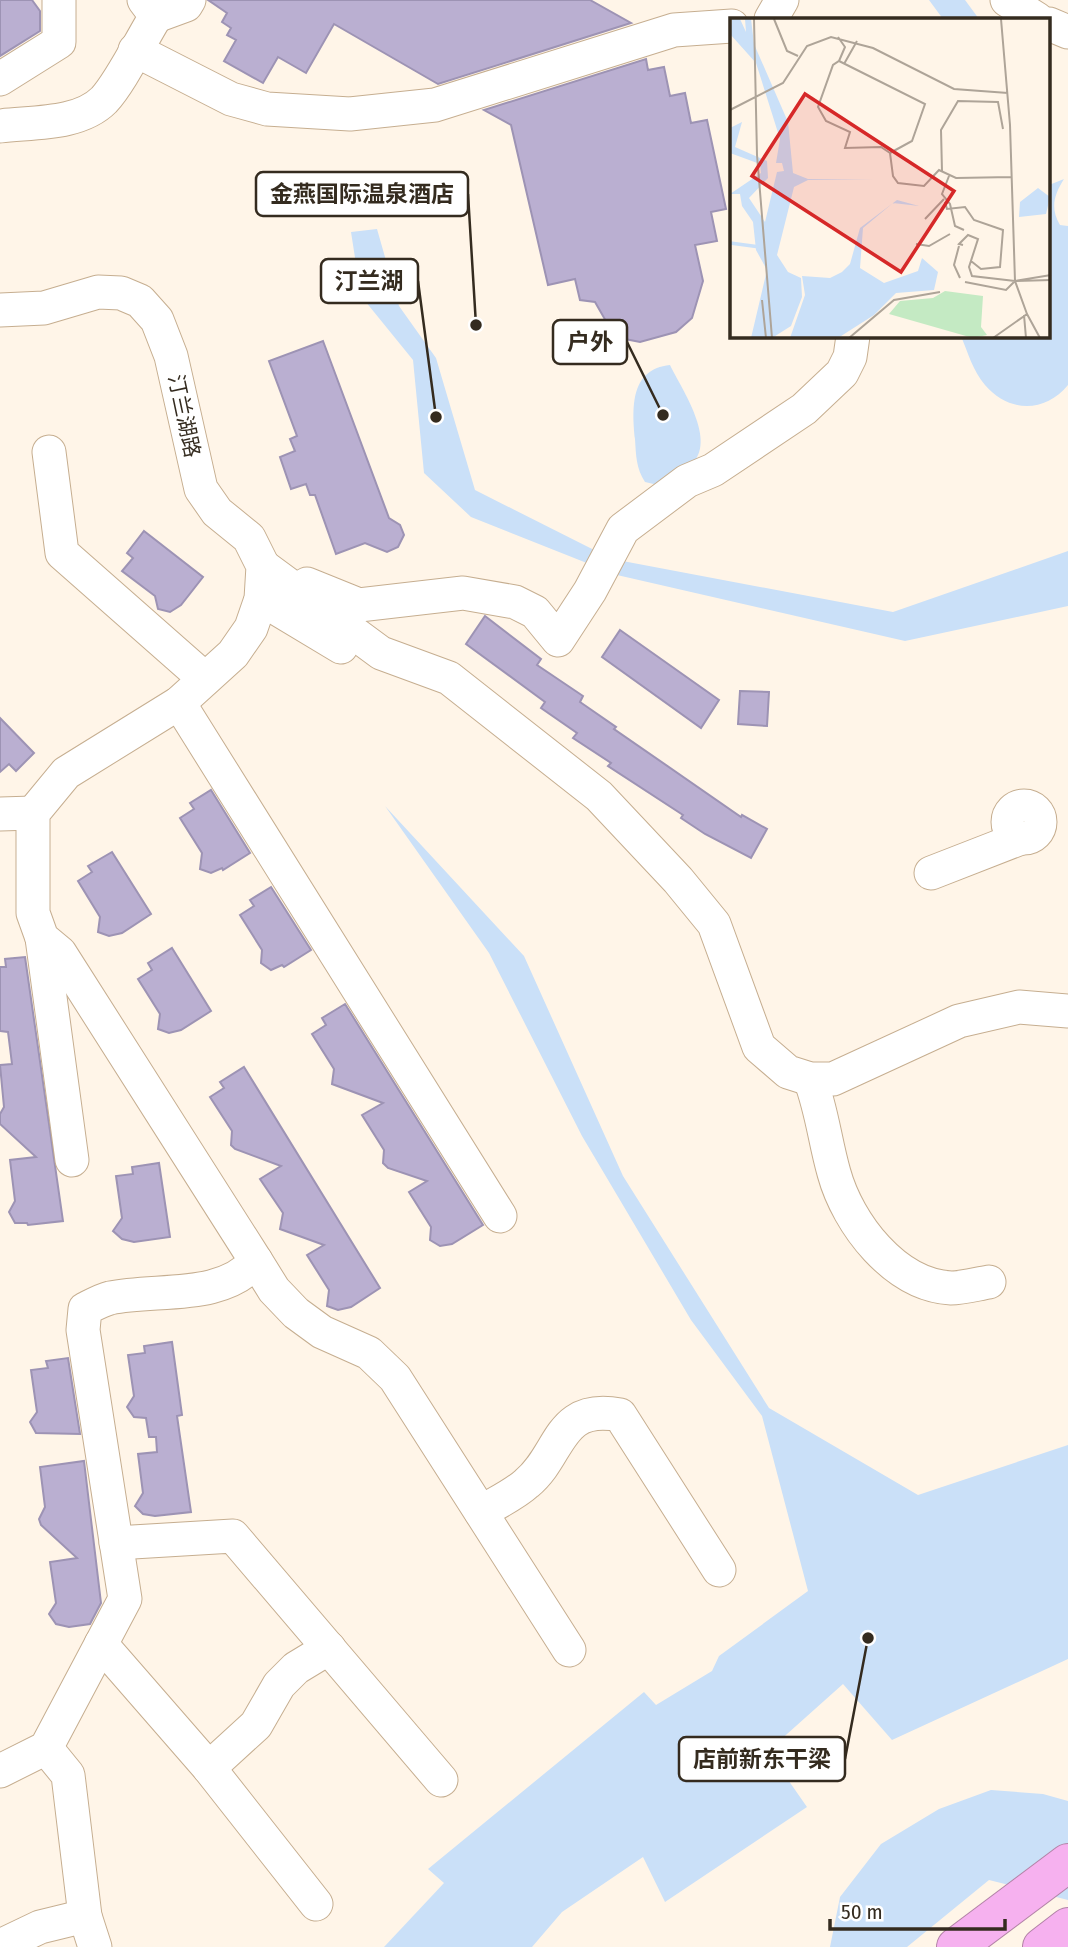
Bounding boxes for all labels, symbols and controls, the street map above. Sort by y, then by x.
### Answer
inset map [730,18,1050,338]
callout: 金燕国际温泉酒店 [256,172,468,216]
text: 金燕国际温泉酒店 [270,180,454,208]
callout: 汀兰湖 [321,259,418,303]
text: 汀兰湖 [335,267,404,295]
callout: 户外 [553,320,627,364]
text: 户外 [567,328,613,356]
street label: 汀兰湖路 [163,372,205,460]
callout: 店前新东干梁 [679,1737,845,1781]
text: 店前新东干梁 [693,1745,831,1773]
scale bar [830,1888,1005,1932]
text: 50 m [841,1899,883,1925]

